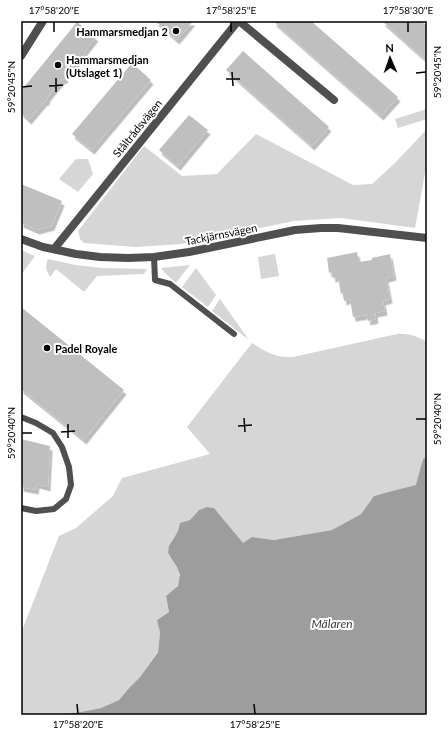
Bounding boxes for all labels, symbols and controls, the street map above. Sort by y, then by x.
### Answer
text: 17°58'20"E [29,4,79,16]
text: 17°58'25"E [206,4,256,16]
text: 17°58'30"E [383,4,433,16]
place label: Hammarsmedjan 2 [76,25,168,38]
marker: Hammarsmedjan 2 [171,26,181,36]
north arrow [370,38,410,78]
text: N [385,41,394,54]
text: 59°20'45"N [431,46,443,98]
place label: Hammarsmedjan (Utslaget 1) [66,53,149,79]
marker: Hammarsmedjan (Utslaget 1) [53,60,63,70]
text: 59°20'45"N [5,61,17,113]
street label: Ståltrådsvägen [110,97,164,159]
street label: Tackjärnsvägen [184,221,258,247]
place label: Padel Royale [55,342,118,355]
marker: Padel Royale [42,343,52,353]
text: 59°20'40"N [431,393,443,445]
text: 59°20'40"N [5,407,17,459]
water label: Mälaren [311,616,353,631]
text: 17°58'20"E [53,718,103,730]
text: 17°58'25"E [230,718,280,730]

